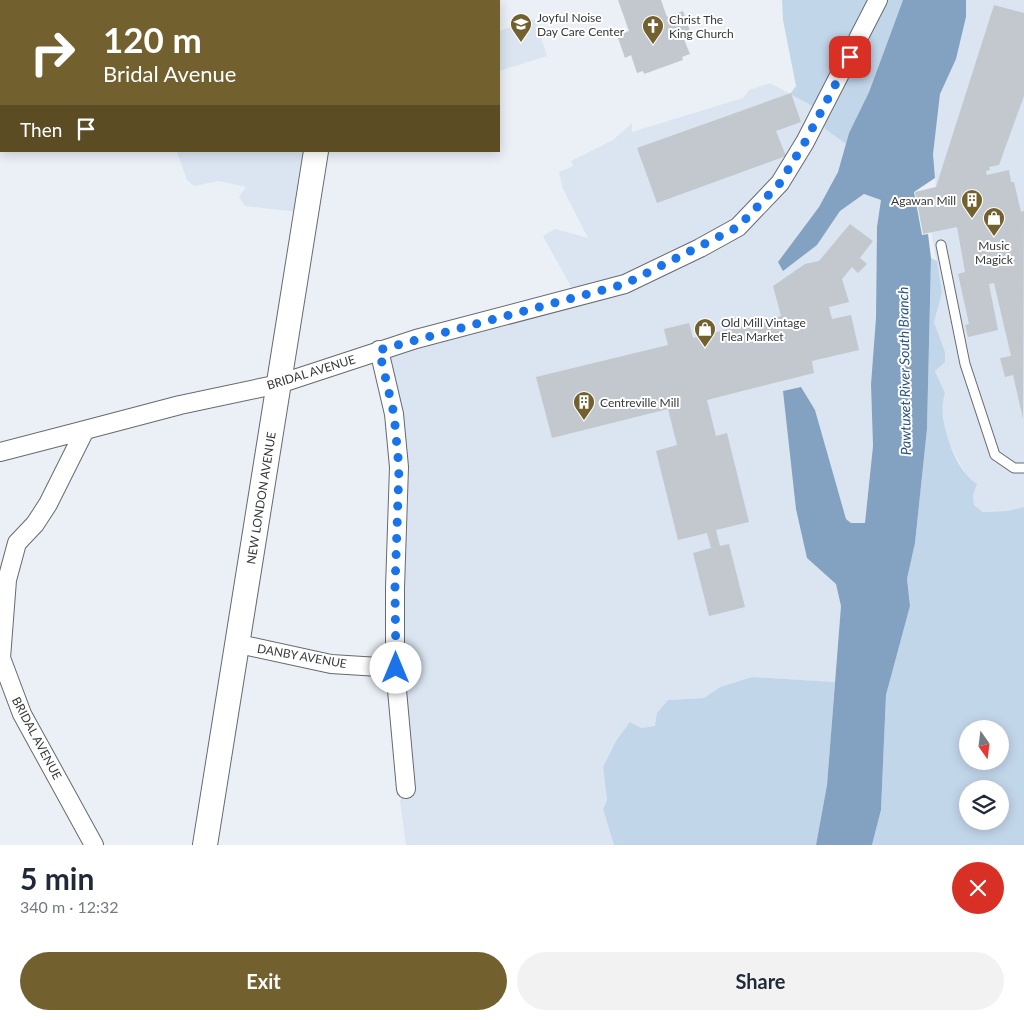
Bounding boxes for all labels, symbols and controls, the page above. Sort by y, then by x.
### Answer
place label: Joyful Noise Day Care Center [537,10,625,39]
school or university icon: Joyful Noise Day Care Center [509,12,533,43]
place label: Christ The King Church [669,12,734,41]
church icon: Christ The King Church [641,14,665,45]
text: 120 m [103,18,202,60]
icon: right [20,20,85,85]
pin [829,36,871,78]
icon: arrive [836,43,864,71]
text: Bridal Avenue [103,60,236,87]
icon: arrive [72,115,100,143]
text: Then [20,118,62,141]
building icon: Agawan Mill [960,188,984,219]
place label: Agawan Mill [891,193,956,208]
shop icon: Music Magick [982,206,1006,237]
place label: Music Magick [975,238,1014,267]
water label: Pawtuxet River South Branch [894,286,914,456]
place label: Old Mill Vintage Flea Market [721,315,806,344]
shop icon: Old Mill Vintage Flea Market [693,317,717,348]
street label: BRIDAL AVENUE [265,351,357,393]
building icon: Centreville Mill [572,390,596,421]
place label: Centreville Mill [600,395,679,410]
street label: NEW LONDON AVENUE [243,431,279,565]
street label: DANBY AVENUE [256,641,348,671]
position arrow [369,641,421,693]
street label: BRIDAL AVENUE [9,694,65,782]
north arrow [959,720,1009,770]
map controls [959,720,1009,830]
button: layers [959,780,1009,830]
text: 5 min [20,860,94,896]
button: close [952,862,1004,914]
text: 340 m · 12:32 [20,897,119,916]
button: Exit [20,952,507,1010]
button: Share [517,952,1004,1010]

